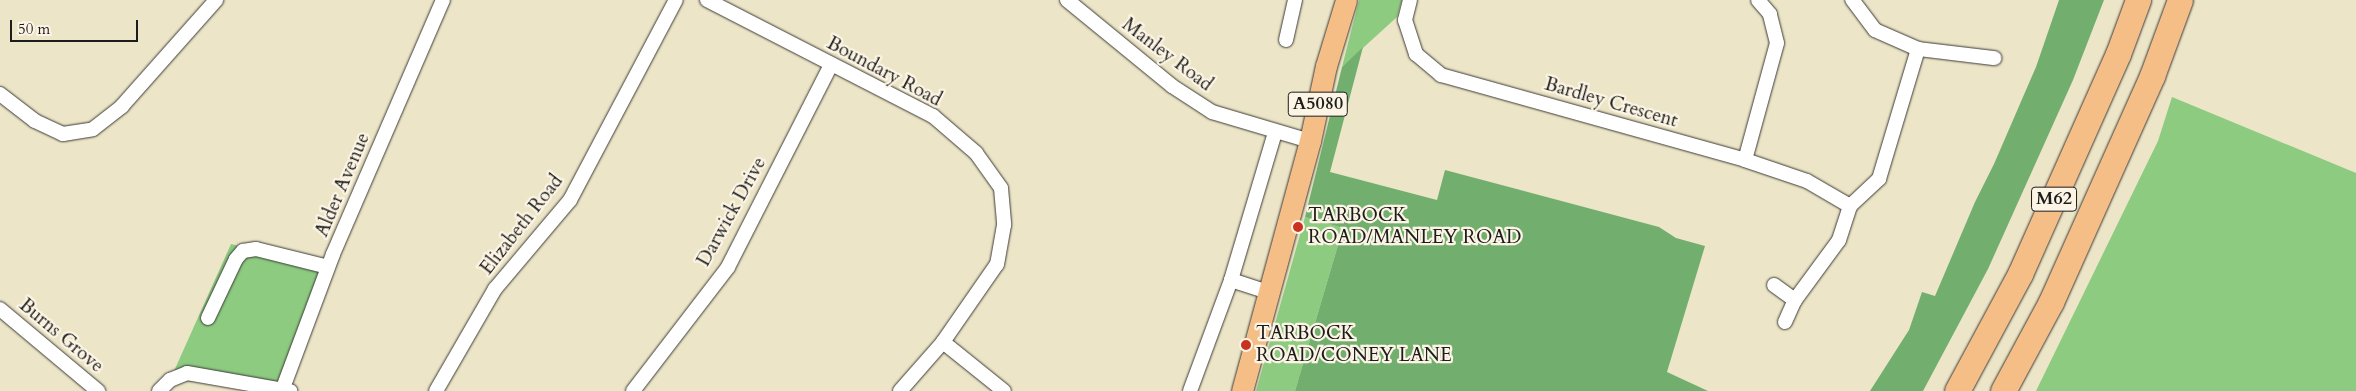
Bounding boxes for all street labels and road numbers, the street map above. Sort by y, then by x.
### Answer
street label: Manley Road [1117,14,1217,96]
street label: Boundary Road [823,32,945,112]
street label: Bardley Crescent [1542,73,1680,133]
road number: A5080 [1287,88,1349,120]
street label: Alder Avenue [311,130,375,240]
street label: Darwick Drive [693,154,771,270]
street label: Elizabeth Road [476,170,568,280]
road number: M62 [2030,183,2078,214]
street label: Burns Grove [14,294,108,378]

